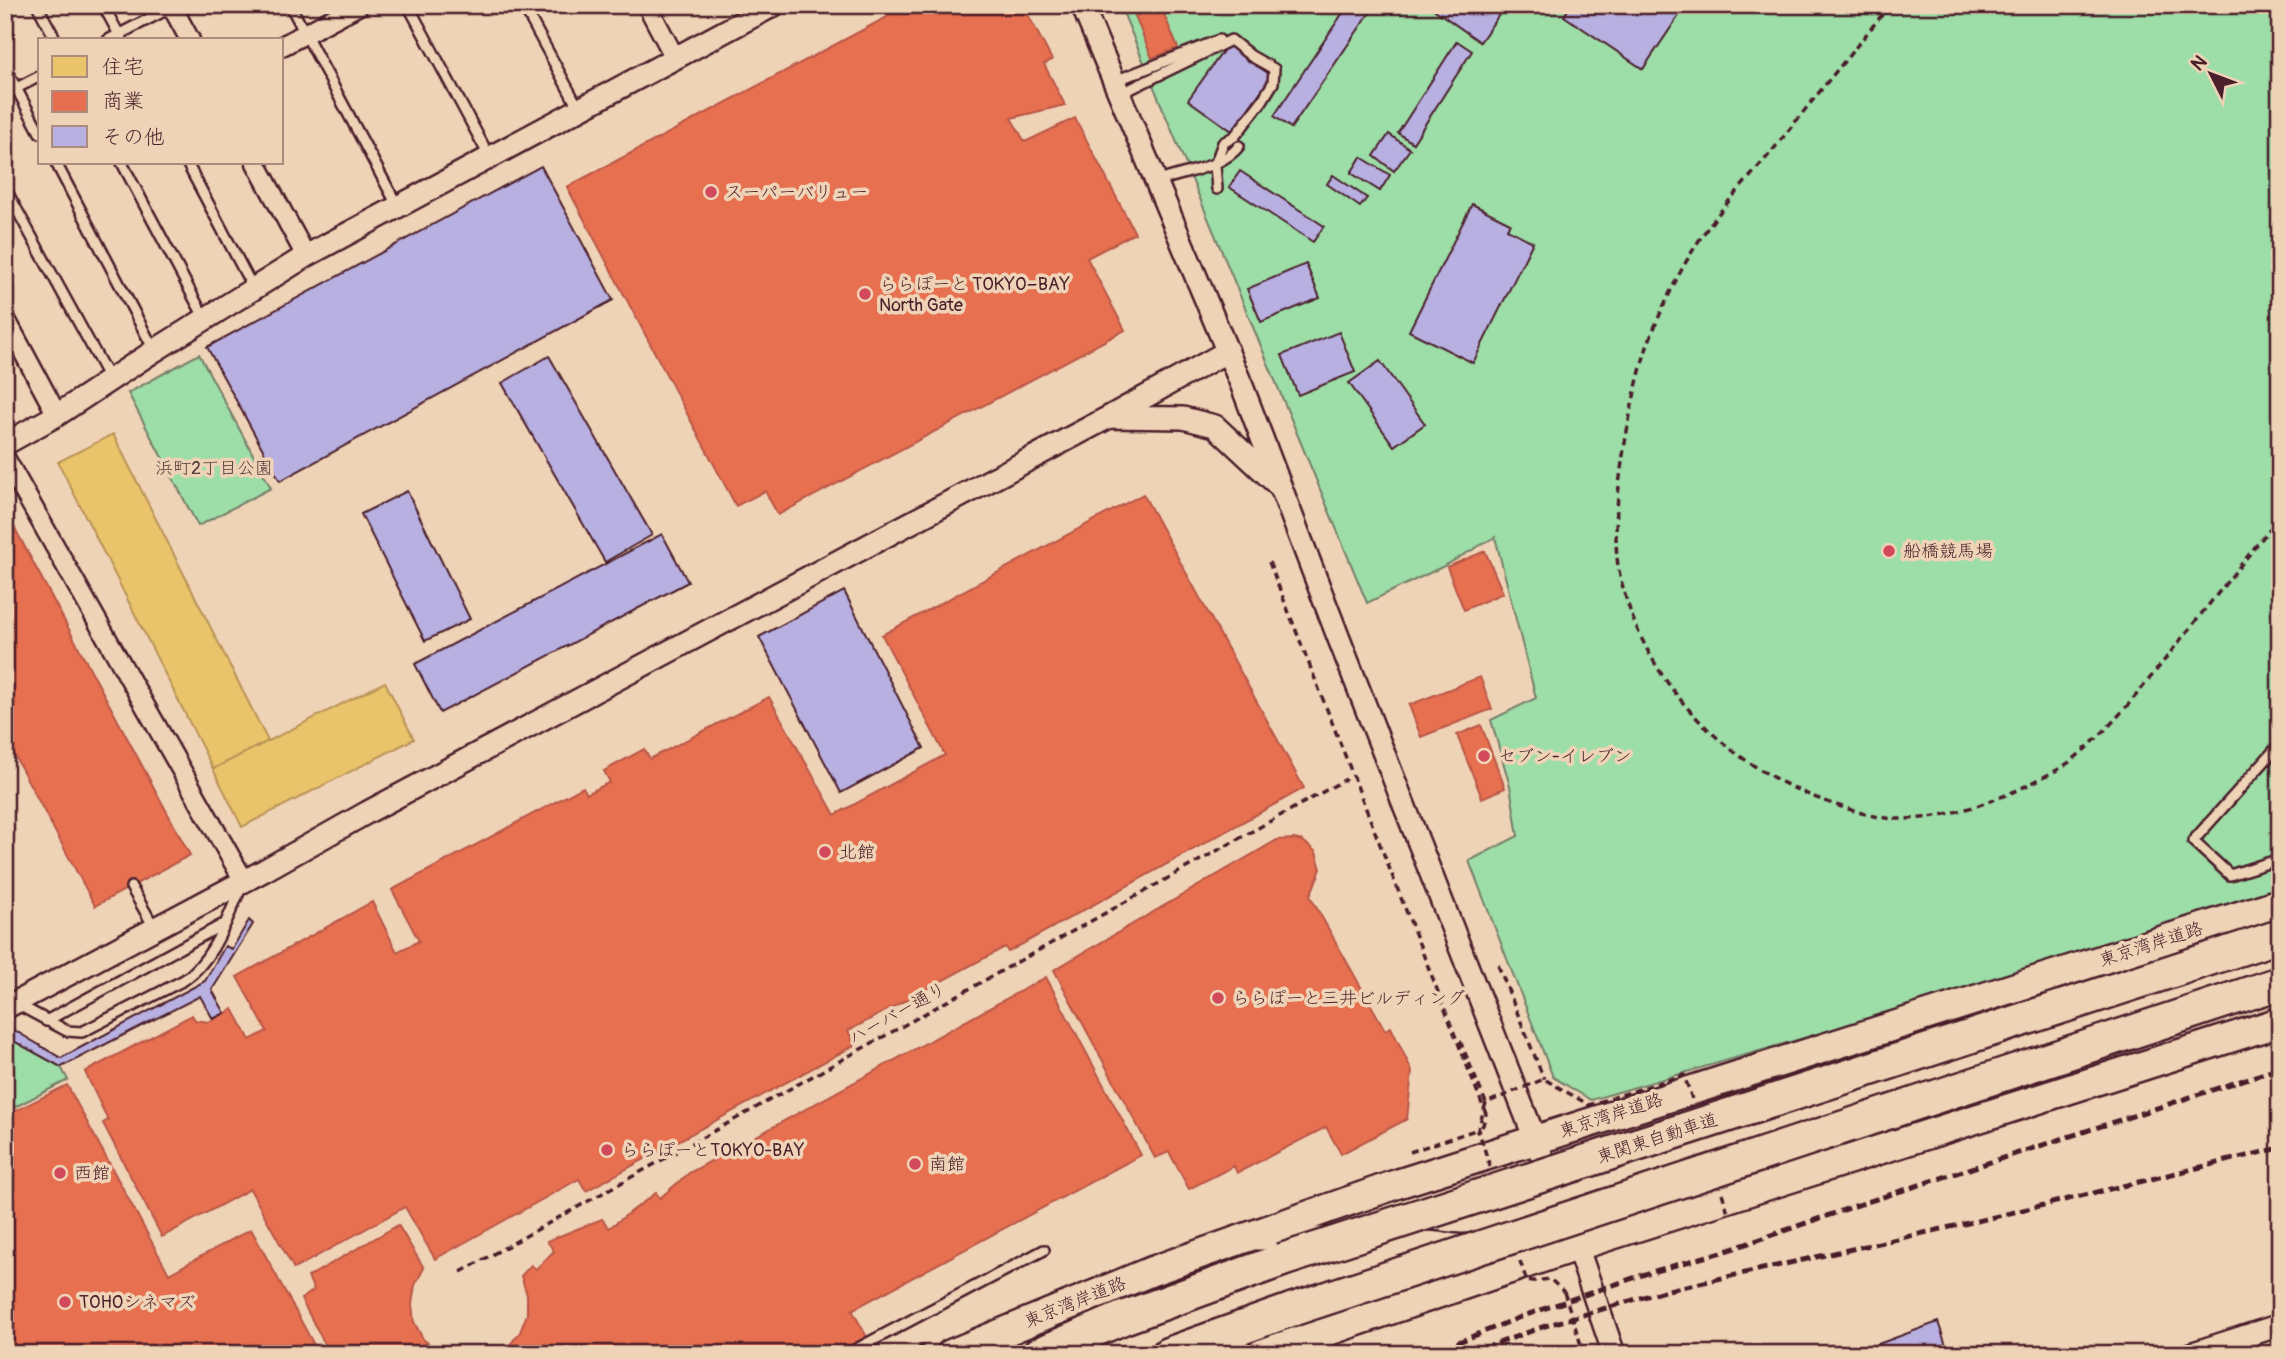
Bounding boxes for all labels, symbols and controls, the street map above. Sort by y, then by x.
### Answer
legend [38,38,284,164]
north arrow [2176,38,2246,108]
text: N [2186,50,2212,76]
text: 住宅 [102,54,144,81]
text: 商業 [102,88,144,115]
text: その他 [102,124,165,151]
place label: スーパーバリュー [725,181,868,204]
marker: スーパーバリュー [703,184,719,200]
place label: ららぽーと TOKYO−BAY North Gate [879,273,1071,317]
marker: ららぽーと TOKYO−BAY North Gate [857,286,873,302]
park label: 浜町2丁目公園 [155,457,273,480]
place label: 船橋競馬場 [1903,540,1993,563]
marker: 船橋競馬場 [1881,543,1897,559]
place label: セブン-イレブン [1498,745,1632,768]
marker: セブン-イレブン [1476,748,1492,764]
place label: 北館 [839,841,875,864]
marker: 北館 [817,844,833,860]
street label: 東京湾岸道路 [2096,917,2206,972]
street label: ハーバー通り [844,977,950,1050]
place label: ららぽーと三井ビルディング [1232,987,1465,1010]
marker: ららぽーと三井ビルディング [1210,990,1226,1006]
street label: 東京湾岸道路 [1556,1088,1666,1143]
street label: 東関東自動車道 [1594,1108,1721,1169]
place label: ららぽーとTOKYO-BAY [621,1139,805,1162]
marker: ららぽーとTOKYO-BAY [599,1142,615,1158]
place label: 南館 [929,1153,965,1176]
marker: 南館 [907,1156,923,1172]
place label: 西館 [74,1162,110,1185]
marker: 西館 [52,1165,68,1181]
street label: 東京湾岸道路 [1021,1272,1130,1333]
place label: TOHOシネマズ [79,1291,195,1314]
marker: TOHOシネマズ [57,1294,73,1310]

